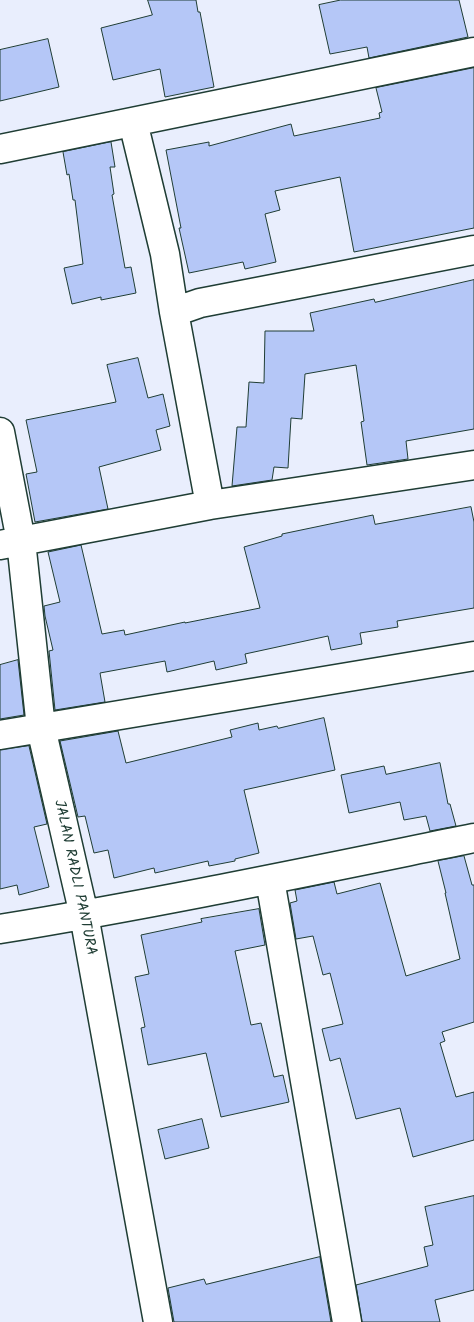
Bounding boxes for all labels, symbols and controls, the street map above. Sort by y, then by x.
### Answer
street label: JALAN RADLI PANTURA [49,799,99,957]

